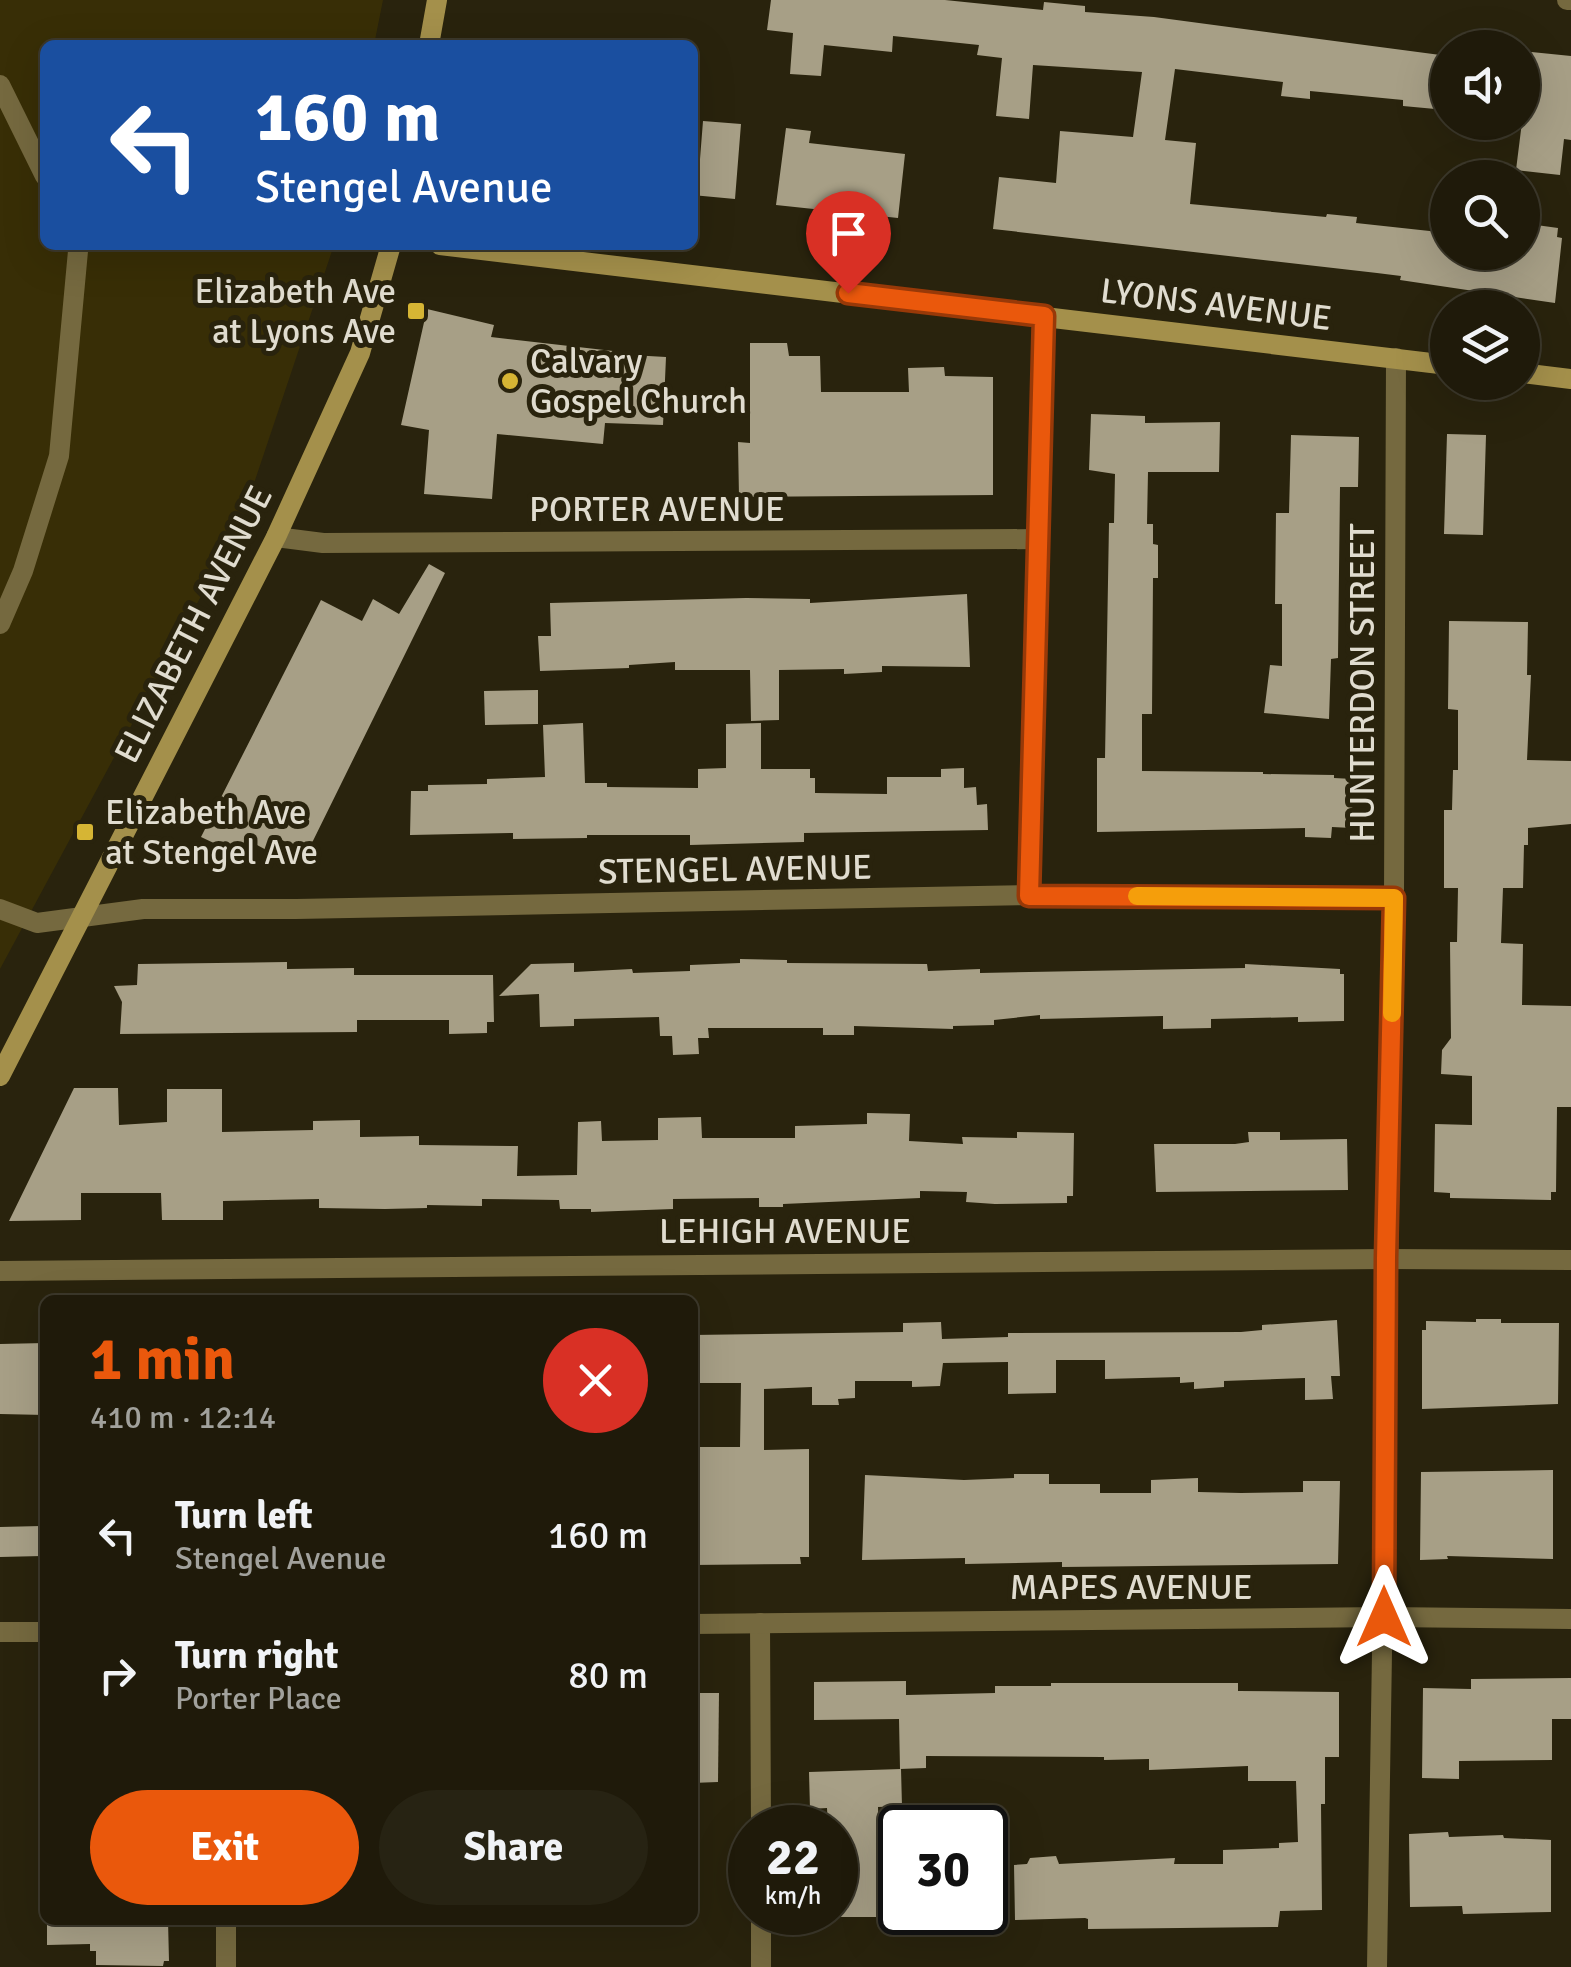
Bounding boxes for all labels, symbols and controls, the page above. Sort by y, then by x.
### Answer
map controls [1430,30,1540,400]
button: sound [1430,30,1540,140]
text: 160 m [255,74,440,160]
icon: left [90,80,220,210]
text: Stengel Avenue [255,160,553,215]
button: search [1430,160,1540,270]
pin [806,191,891,294]
icon: arrive [821,206,876,261]
street label: LYONS AVENUE [1098,269,1334,340]
place label: Elizabeth Ave at Lyons Ave [194,270,396,353]
button: layers [1430,290,1540,400]
marker: Elizabeth Ave at Lyons Ave [405,300,427,322]
place label: Calvary Gospel Church [530,340,747,423]
marker: Calvary Gospel Church [499,370,521,392]
street label: ELIZABETH AVENUE [105,479,282,770]
street label: PORTER AVENUE [529,488,785,531]
street label: HUNTERDON STREET [1341,523,1384,843]
place label: Elizabeth Ave at Stengel Ave [105,791,318,874]
marker: Elizabeth Ave at Stengel Ave [74,821,96,843]
street label: STENGEL AVENUE [598,846,872,893]
street label: LEHIGH AVENUE [659,1210,911,1253]
text: 1 min [90,1323,235,1397]
button: close [543,1328,648,1433]
text: 410 m · 12:14 [90,1398,276,1437]
text: Turn left [175,1492,313,1539]
icon: left [90,1508,145,1563]
text: 160 m [548,1512,648,1559]
text: Stengel Avenue [175,1539,387,1578]
position arrow [1332,1565,1436,1669]
street label: MAPES AVENUE [1009,1566,1253,1609]
text: Turn right [175,1632,339,1679]
icon: right [90,1648,145,1703]
text: 80 m [568,1652,648,1699]
text: Porter Place [175,1679,342,1718]
button: Exit [90,1790,359,1905]
button: Share [379,1790,648,1905]
speed limit sign: 30 [878,1805,1008,1935]
text: 22 [766,1827,820,1889]
text: km/h [765,1880,821,1911]

